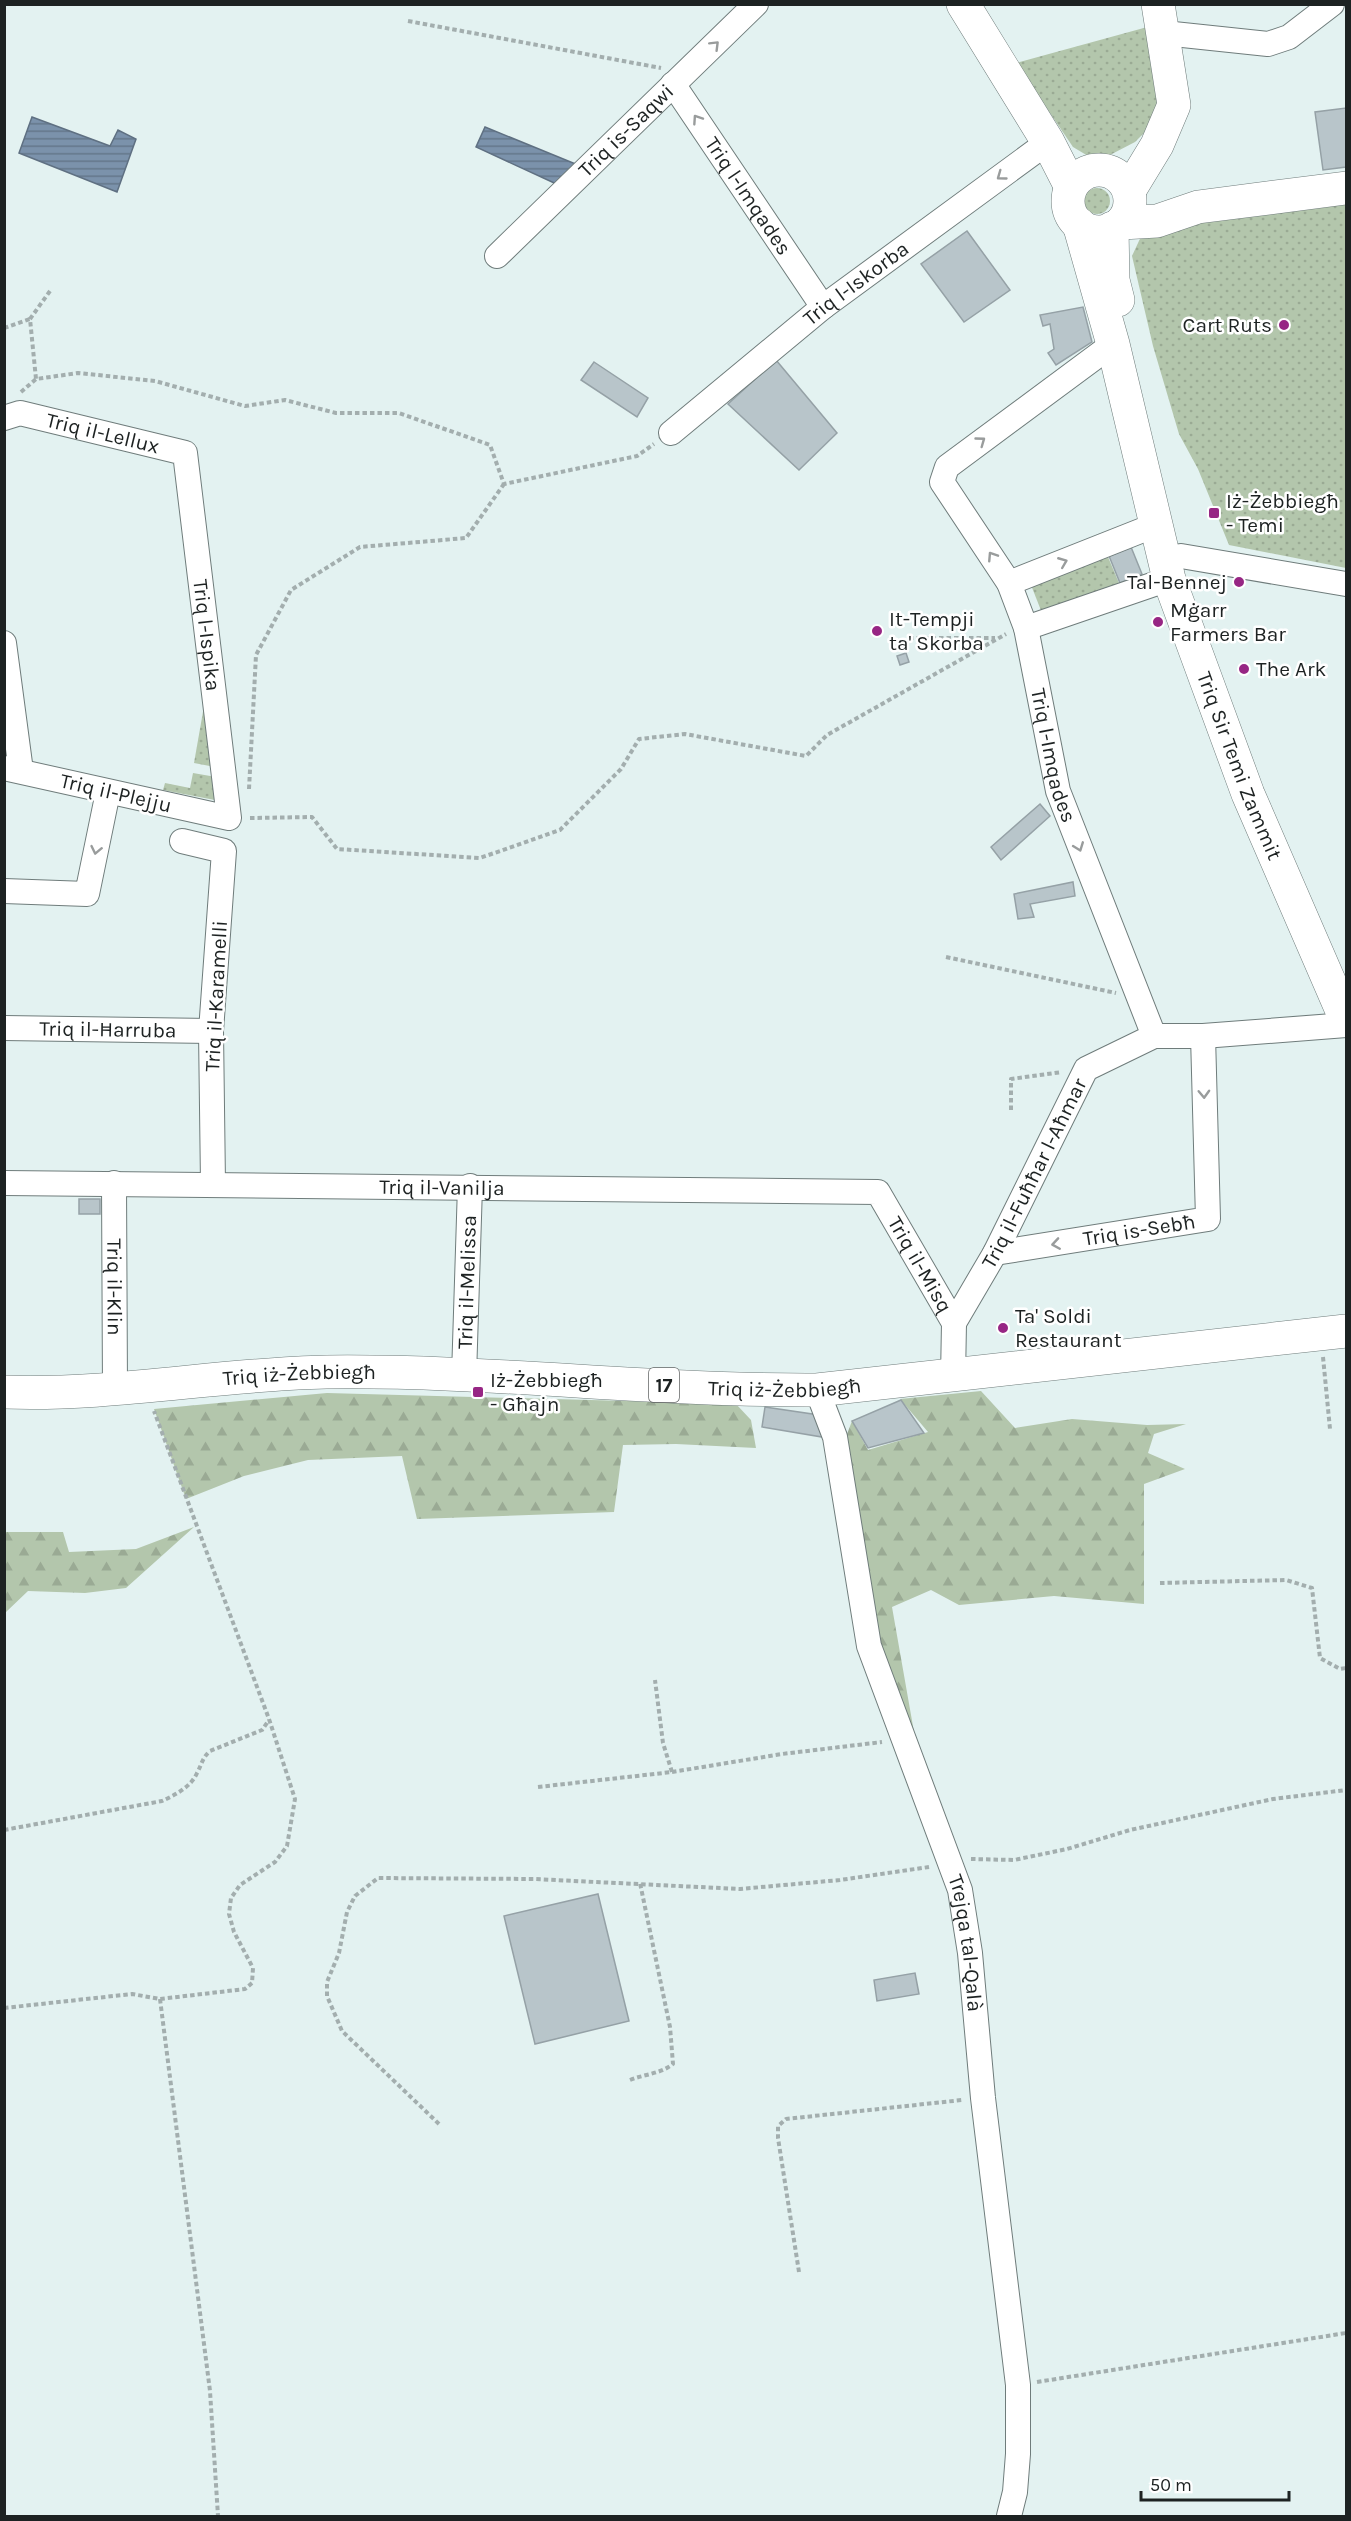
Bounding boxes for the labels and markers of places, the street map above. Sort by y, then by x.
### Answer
place label: Cart Ruts [1183,313,1272,337]
marker: Cart Ruts [1277,318,1291,332]
place label: Iż-Żebbiegħ - Temi [1226,489,1339,537]
marker: Iż-Żebbiegħ - Temi [1207,506,1221,520]
place label: Tal-Bennej [1127,570,1227,594]
marker: Tal-Bennej [1232,575,1246,589]
place label: Mġarr Farmers Bar [1170,598,1286,646]
place label: It-Tempji ta' Skorba [889,607,984,655]
marker: Mġarr Farmers Bar [1151,615,1165,629]
marker: It-Tempji ta' Skorba [870,624,884,638]
place label: The Ark [1256,657,1327,681]
marker: The Ark [1237,662,1251,676]
place label: Ta' Soldi Restaurant [1015,1304,1122,1352]
marker: Ta' Soldi Restaurant [996,1321,1010,1335]
place label: Iż-Żebbiegħ - Għajn [490,1368,603,1416]
marker: Iż-Żebbiegħ - Għajn [471,1385,485,1399]

